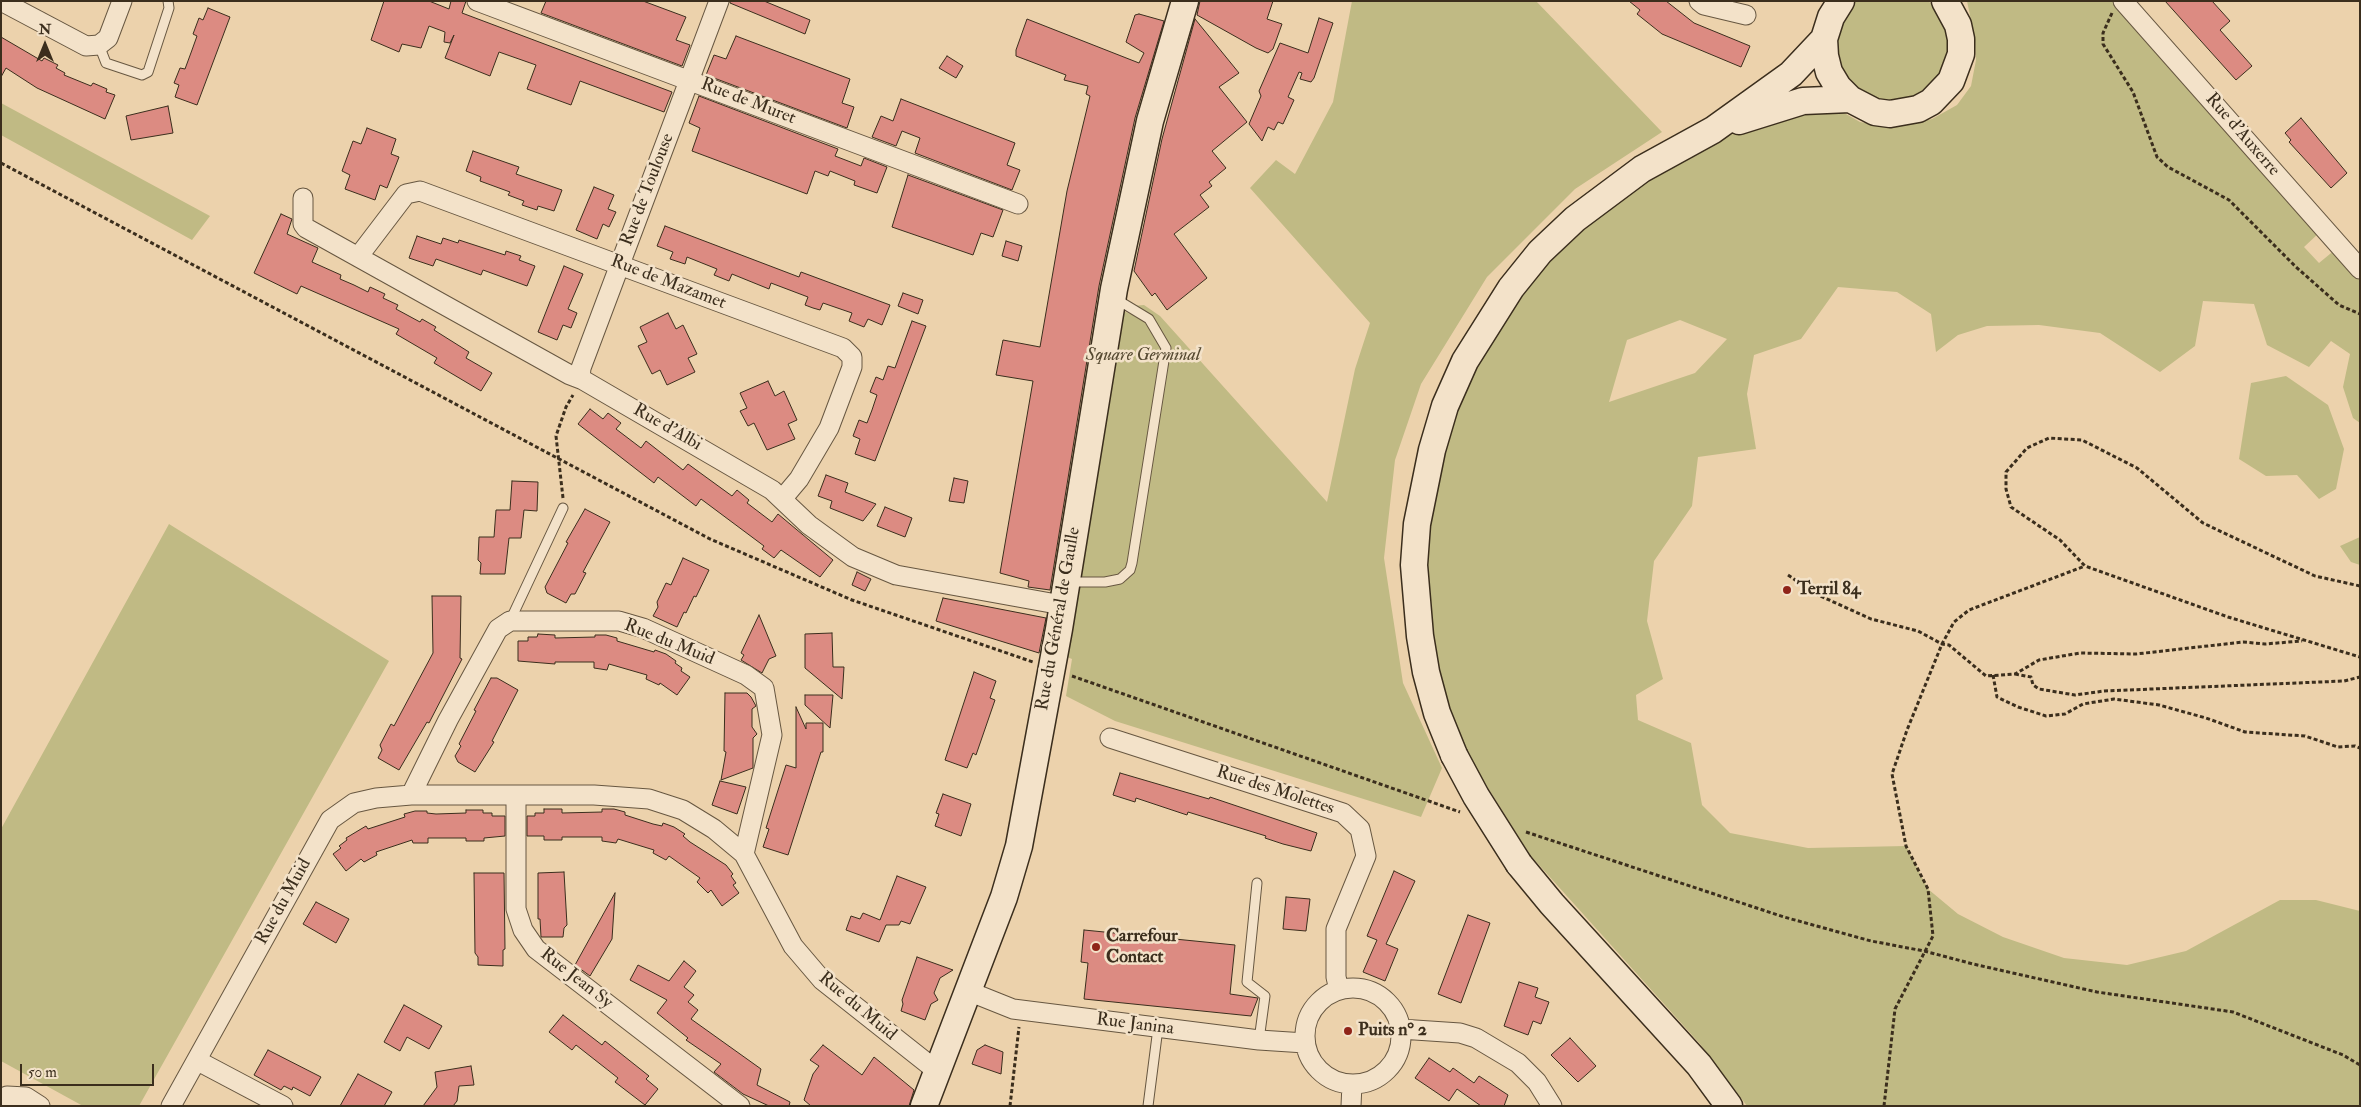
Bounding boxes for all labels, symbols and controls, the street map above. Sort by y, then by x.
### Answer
north arrow [20,20,70,70]
text: N [39,21,51,38]
street label: Rue de Muret [697,74,799,130]
street label: Rue d'Auxerre [2200,89,2284,181]
street label: Rue de Toulouse [617,131,679,249]
street label: Rue de Mazamet [607,251,729,315]
park label: Square Germinal [1086,345,1200,367]
street label: Rue d'Albi [629,400,705,456]
street label: Rue du Général de Gaulle [1032,526,1086,712]
place label: Terril 84 [1797,579,1860,601]
marker: Terril 84 [1781,584,1793,596]
street label: Rue du Muid [621,615,717,671]
street label: Rue des Molettes [1213,762,1337,820]
street label: Rue du Muid [251,855,317,949]
place label: Carrefour Contact [1106,926,1178,969]
marker: Carrefour Contact [1090,941,1102,953]
street label: Rue Jean Sy [535,944,617,1014]
street label: Rue du Muid [814,968,900,1046]
street label: Rue Janina [1095,1010,1175,1040]
place label: Puits n° 2 [1358,1020,1427,1042]
marker: Puits n° 2 [1342,1025,1354,1037]
scale bar [22,1054,156,1086]
text: 50 m [28,1063,57,1082]

